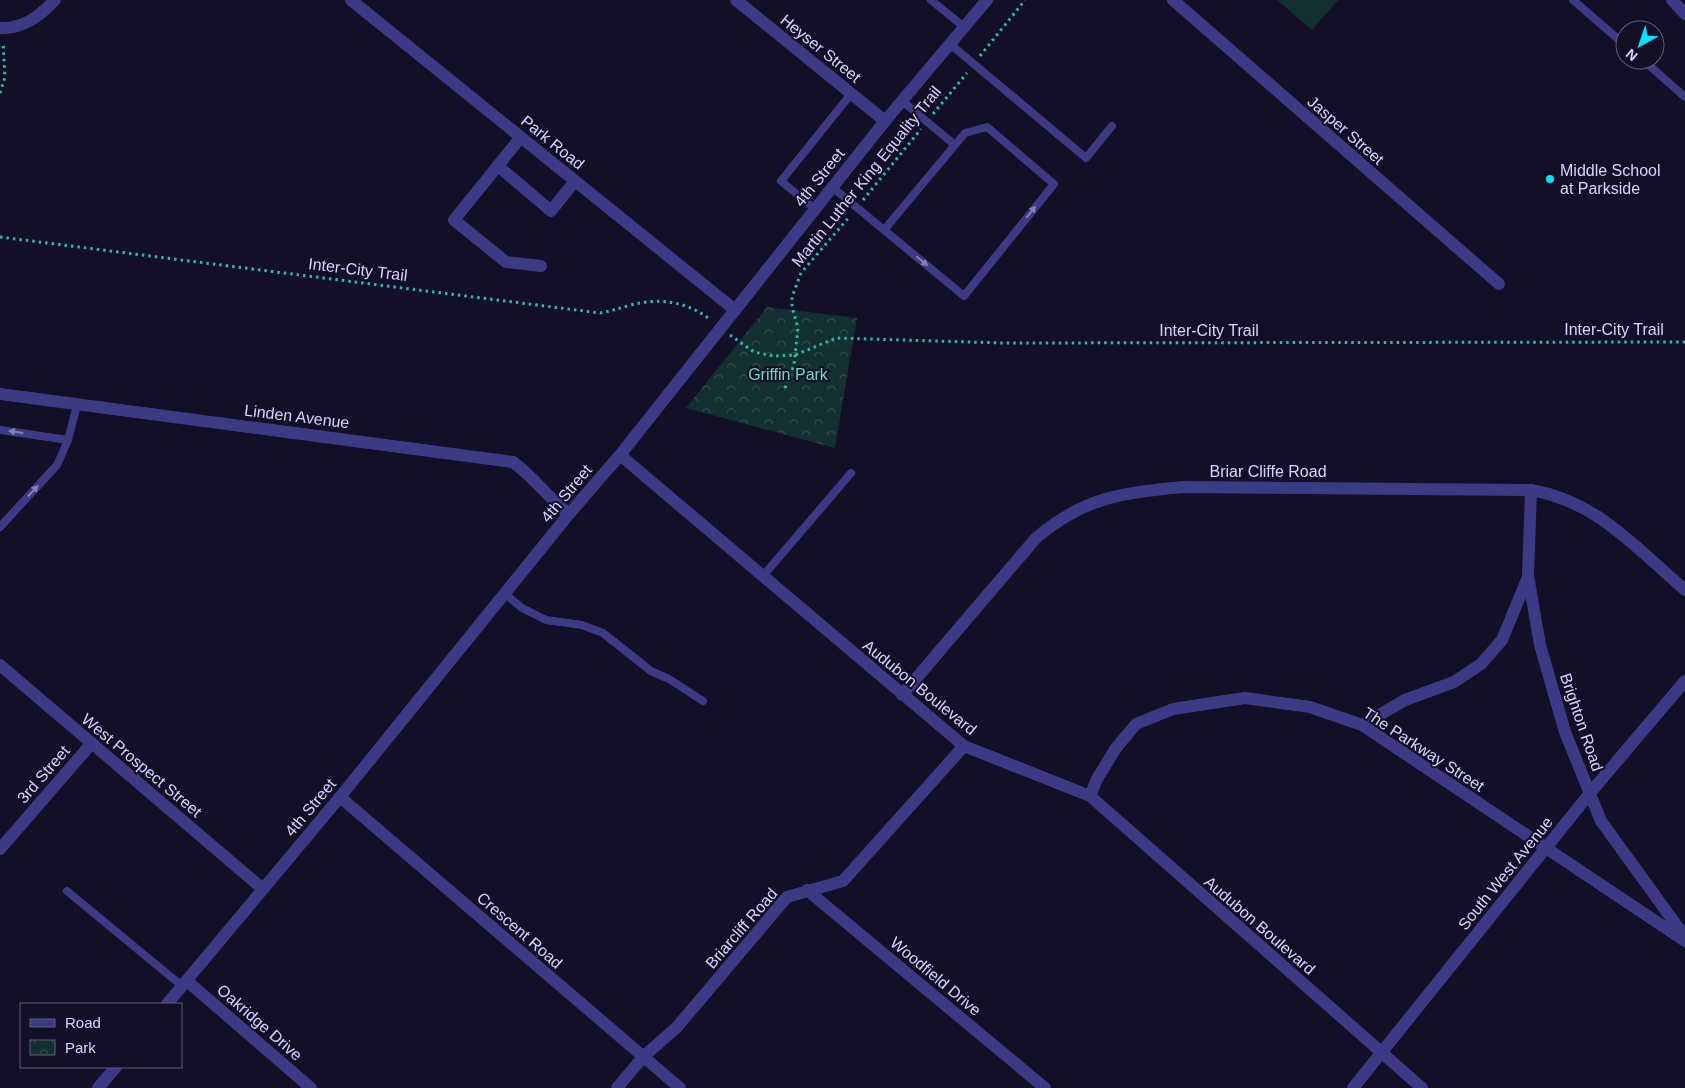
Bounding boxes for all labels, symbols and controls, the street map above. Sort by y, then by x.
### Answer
street label: Heyser Street [777,11,864,86]
north arrow [1615,20,1665,70]
text: N [1623,46,1641,64]
street label: Martin Luther King Equality Trail [788,83,944,270]
street label: Jasper Street [1304,93,1388,168]
street label: Park Road [518,112,587,173]
street label: 4th Street [791,145,848,210]
place label: Middle School at Parkside [1560,162,1661,197]
marker: Middle School at Parkside [1544,173,1556,185]
one-way arrow [1026,205,1037,218]
street label: Inter-City Trail [307,255,408,284]
one-way arrow [915,256,928,267]
street label: Inter-City Trail [1564,321,1664,338]
street label: Inter-City Trail [1159,322,1259,339]
park label: Griffin Park [748,366,829,383]
street label: Linden Avenue [243,402,350,431]
one-way arrow [8,428,24,436]
street label: 4th Street [538,461,596,525]
street label: Briar Cliffe Road [1209,463,1327,480]
one-way arrow [27,485,39,497]
street label: Audubon Boulevard [860,637,980,738]
street label: Brighton Road [1557,671,1606,773]
street label: The Parkway Street [1360,704,1488,795]
street label: West Prospect Street [78,710,205,821]
street label: 3rd Street [14,742,73,806]
street label: 4th Street [282,775,340,839]
street label: South West Avenue [1455,814,1556,933]
street label: Audubon Boulevard [1201,873,1318,978]
street label: Briarcliff Road [702,885,781,972]
street label: Crescent Road [474,889,566,972]
street label: Woodfield Drive [887,934,984,1019]
street label: Oakridge Drive [214,981,306,1064]
legend [20,1003,182,1068]
text: Road [65,1014,101,1031]
text: Park [65,1039,96,1056]

